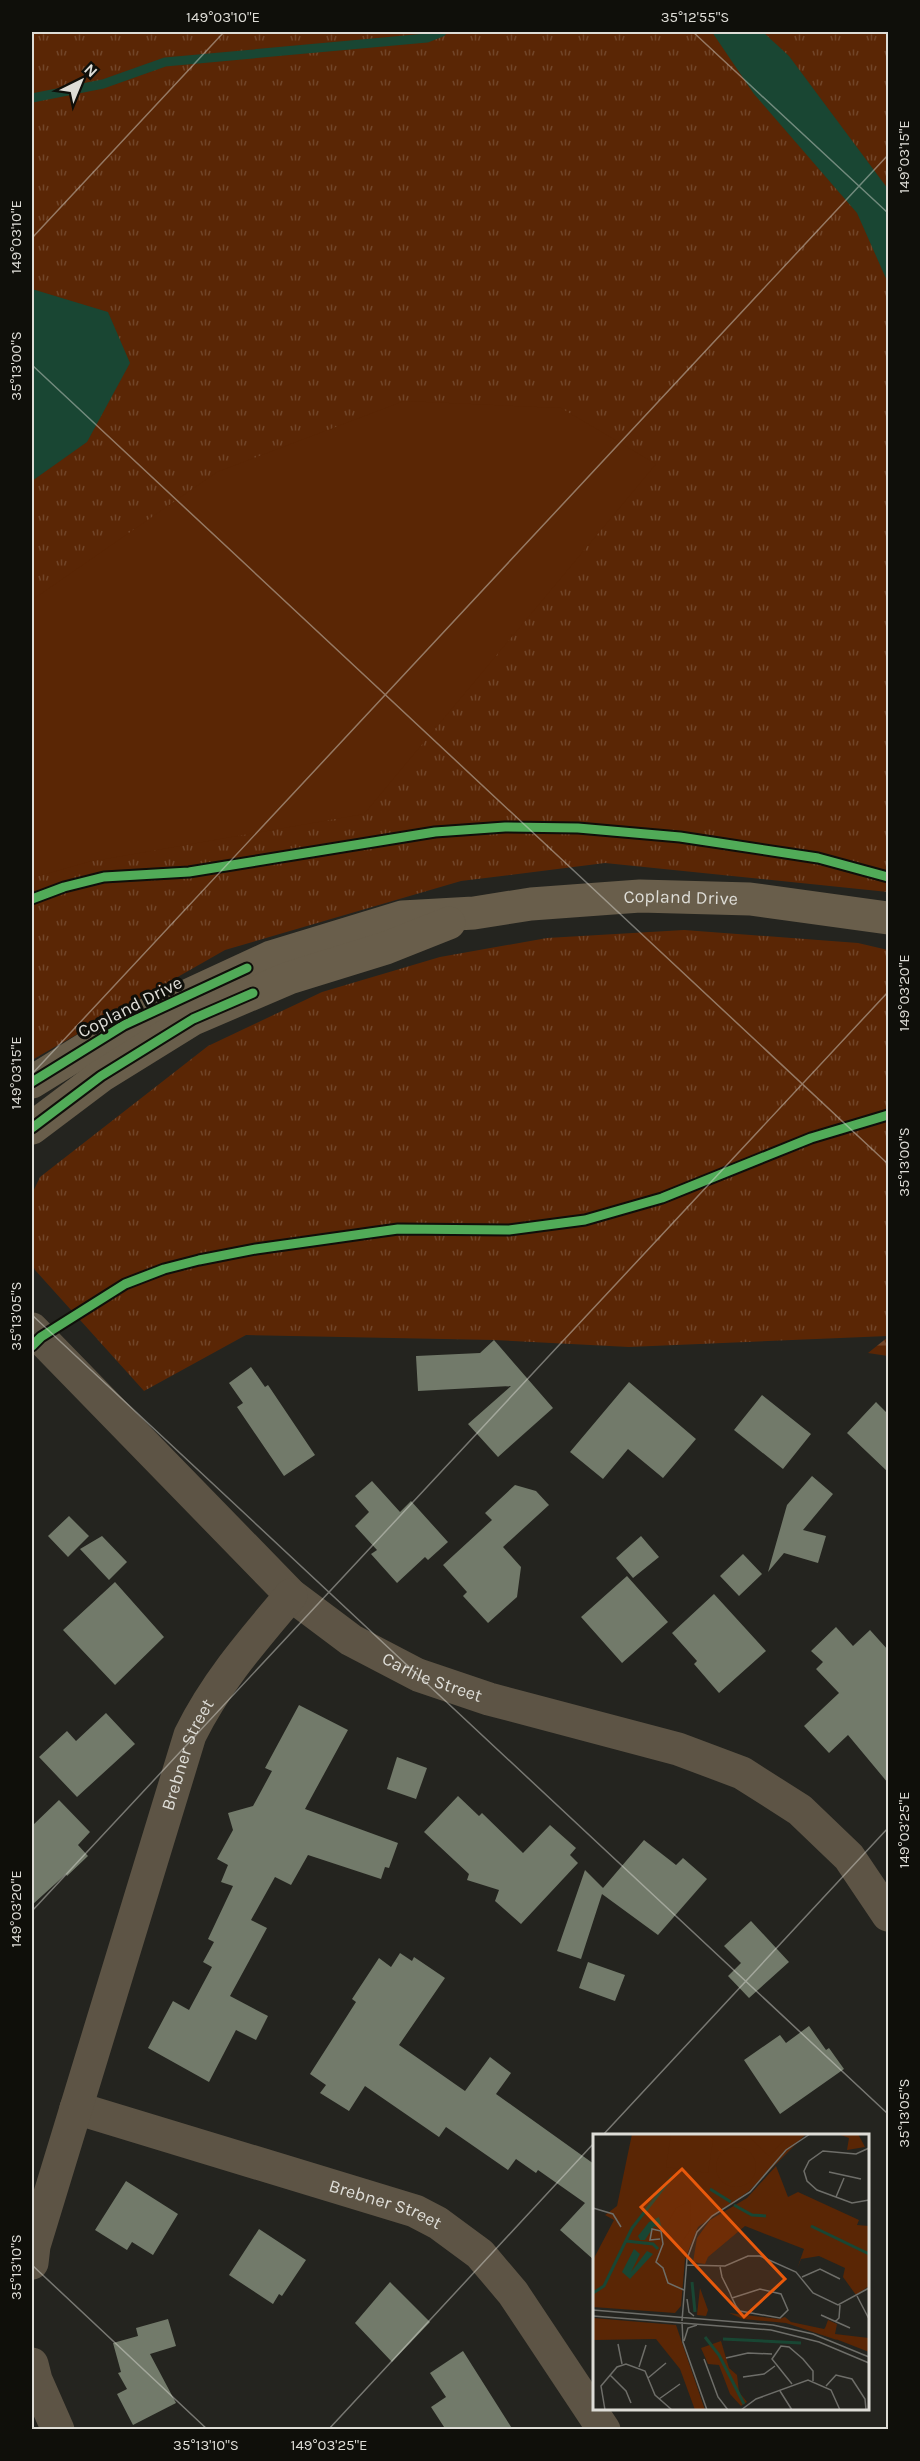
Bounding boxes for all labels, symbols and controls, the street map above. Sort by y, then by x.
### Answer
text: 149°03'10"E [186,8,260,26]
text: 35°12'55"S [661,8,729,26]
north arrow [51,51,111,111]
text: N [80,60,102,81]
text: 149°03'15"E [895,120,913,194]
text: 149°03'10"E [7,200,25,274]
text: 35°13'00"S [7,331,25,401]
street label: Copland Drive [623,885,738,910]
text: 149°03'20"E [895,954,913,1032]
street label: Copland Drive [74,971,186,1043]
text: 149°03'15"E [7,1036,25,1110]
text: 35°13'00"S [895,1127,913,1197]
text: 35°13'05"S [7,1281,25,1351]
street label: Carlile Street [378,1647,485,1707]
street label: Brebner Street [157,1694,219,1813]
text: 149°03'25"E [895,1791,913,1869]
text: 149°03'20"E [7,1870,25,1948]
text: 35°13'05"S [895,2078,913,2148]
inset map [593,2134,869,2410]
street label: Brebner Street [326,2175,446,2234]
text: 35°13'10"S [7,2234,25,2300]
text: 35°13'10"S [173,2436,239,2454]
text: 149°03'25"E [290,2436,368,2454]

